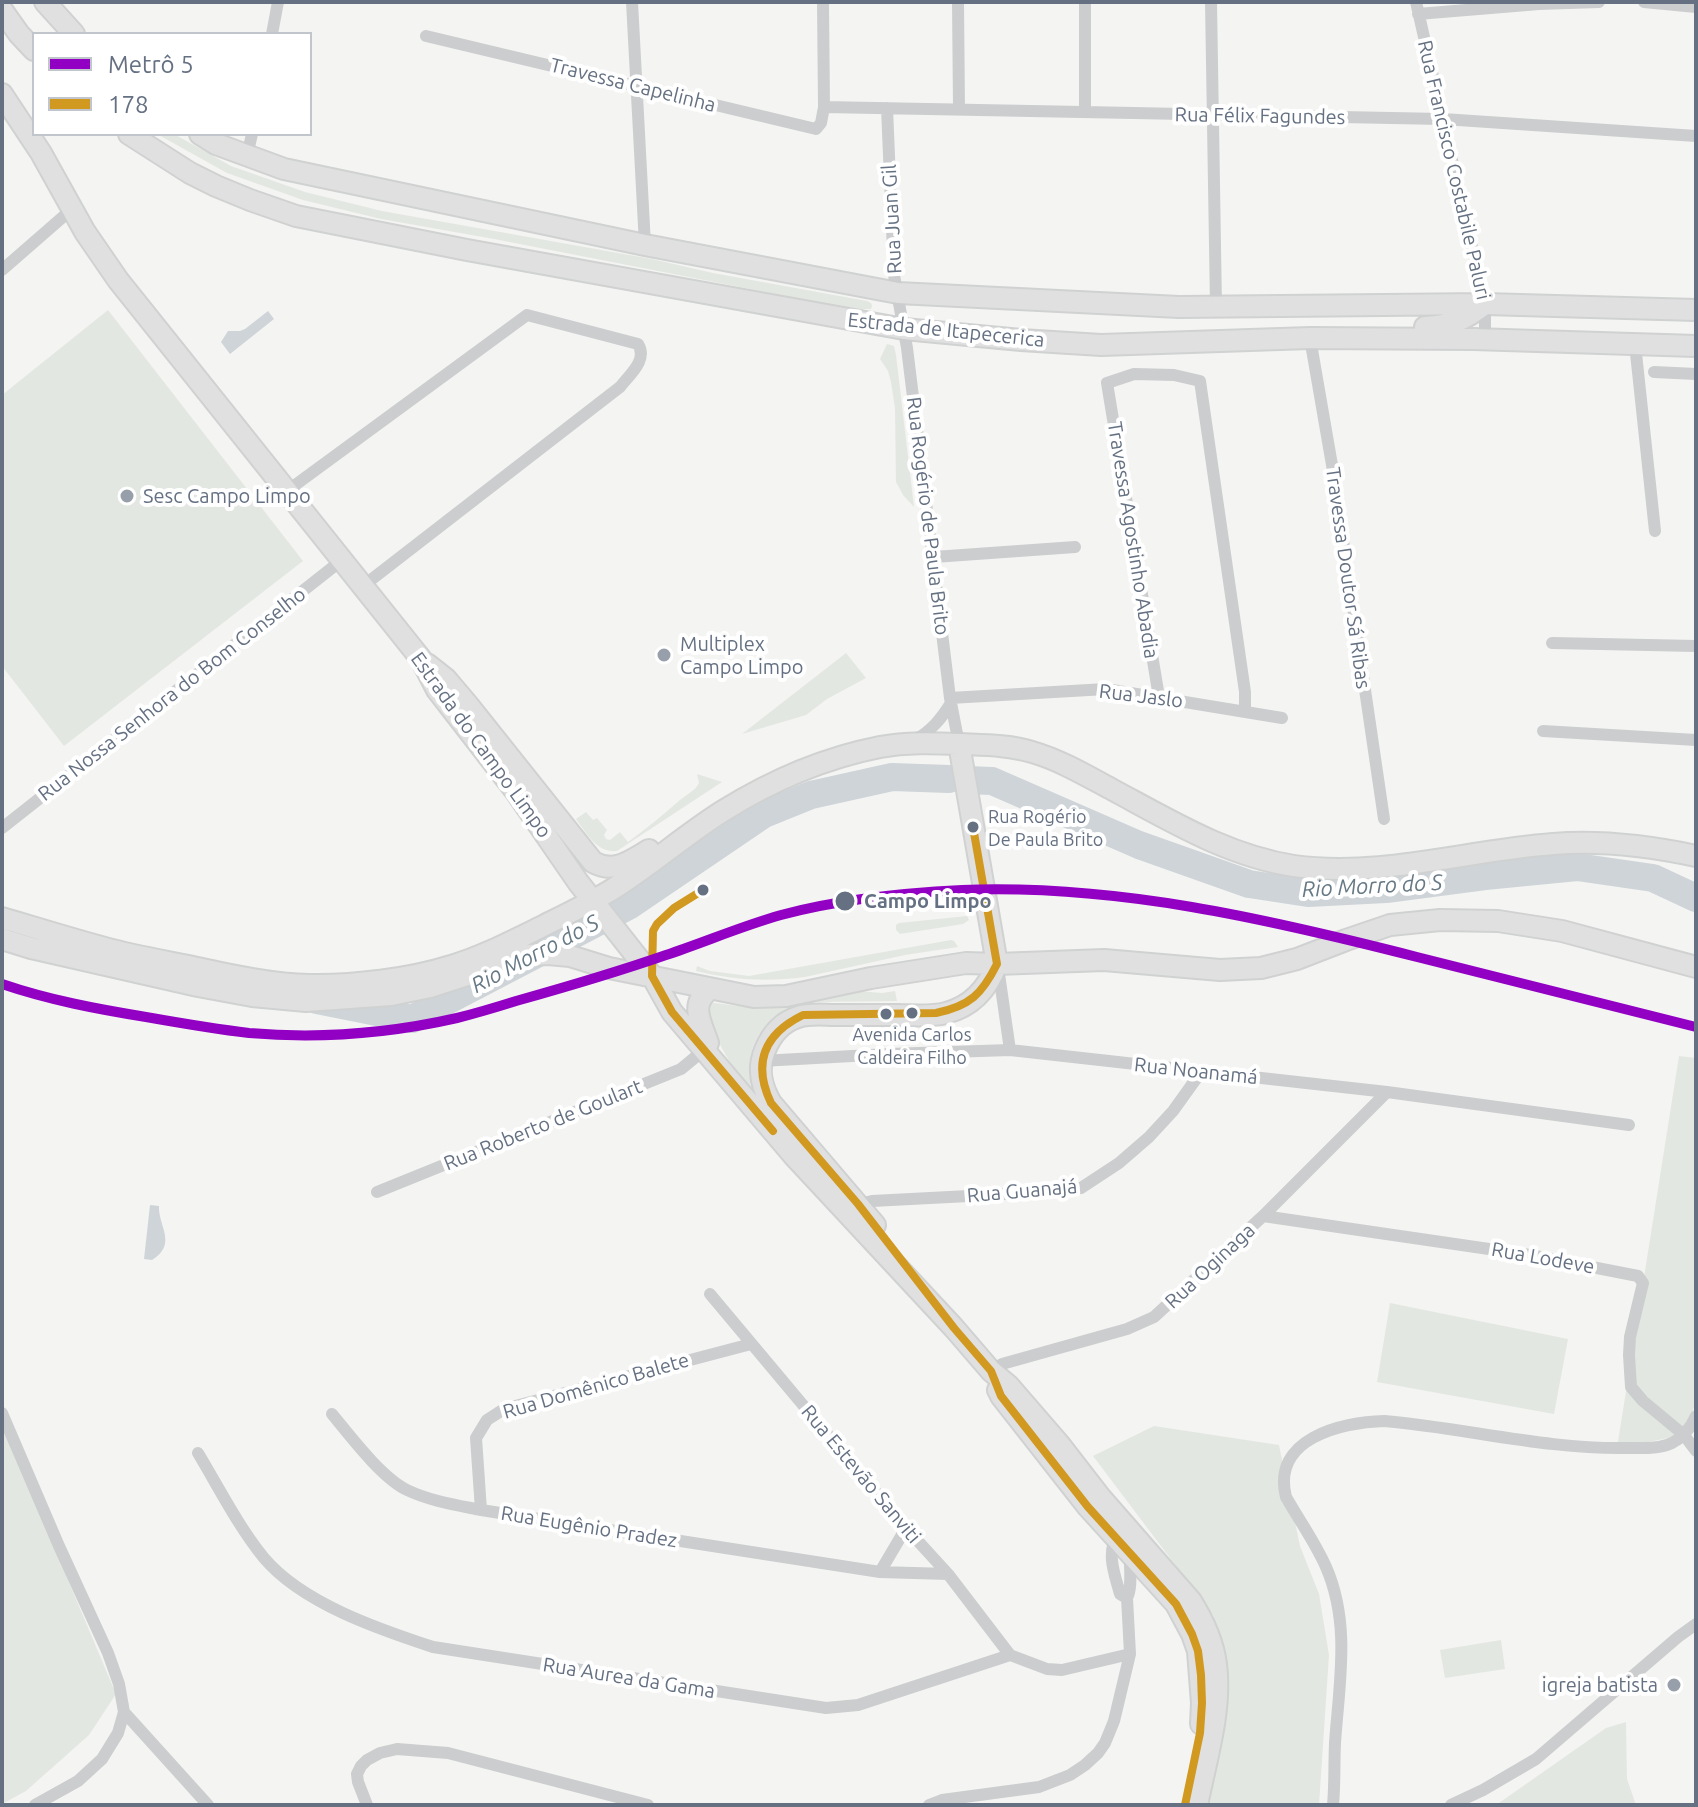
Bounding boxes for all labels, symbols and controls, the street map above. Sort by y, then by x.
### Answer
legend [32,32,312,136]
street label: Rua Francisco Costabile Paluri [1412,38,1496,302]
text: Metrô 5 [108,51,194,78]
street label: Travessa Capelinha [548,53,718,117]
text: 178 [108,91,149,118]
street label: Rua Félix Fagundes [1174,103,1346,129]
street label: Rua Juan Gil [877,164,907,274]
street label: Estrada de Itapecerica [846,308,1046,352]
street label: Rua Rogério de Paula Brito [901,396,955,636]
street label: Travessa Agostinho Abadia [1102,420,1164,660]
street label: Travessa Doutor Sá Ribas [1321,466,1375,690]
place label: Sesc Campo Limpo [143,484,311,508]
marker: Sesc Campo Limpo [118,487,136,505]
street label: Rua Nossa Senhora do Bom Conselho [33,582,311,806]
place label: Multiplex Campo Limpo [680,632,803,679]
marker: Multiplex Campo Limpo [655,646,673,664]
street label: Estrada do Campo Limpo [406,647,556,843]
street label: Rua Jaslo [1098,679,1184,713]
place label: Rua Rogério De Paula Brito [988,806,1103,848]
marker: Rua Rogério De Paula Brito [965,819,981,835]
water label: Rio Morro do S [1301,869,1443,903]
unlabelled marker [695,882,711,898]
marker: Campo Limpo [833,889,857,913]
place label: Campo Limpo [864,889,992,913]
water label: Rio Morro do S [467,909,603,999]
marker: Avenida Carlos Caldeira Filho [904,1005,920,1021]
unlabelled marker [878,1006,894,1022]
place label: Avenida Carlos Caldeira Filho [853,1024,971,1066]
street label: Rua Noanamá [1133,1053,1259,1089]
street label: Rua Roberto de Goulart [440,1074,646,1176]
street label: Rua Guanajá [966,1174,1078,1208]
street label: Rua Oginaga [1160,1218,1260,1314]
street label: Rua Lodeve [1490,1237,1596,1279]
street label: Rua Domênico Balete [500,1348,692,1424]
street label: Rua Estevão Sanviti [796,1400,926,1548]
street label: Rua Eugênio Pradez [499,1501,679,1553]
street label: Rua Aurea da Gama [541,1653,717,1703]
place label: igreja batista [1542,1673,1658,1697]
marker: igreja batista [1665,1676,1683,1694]

